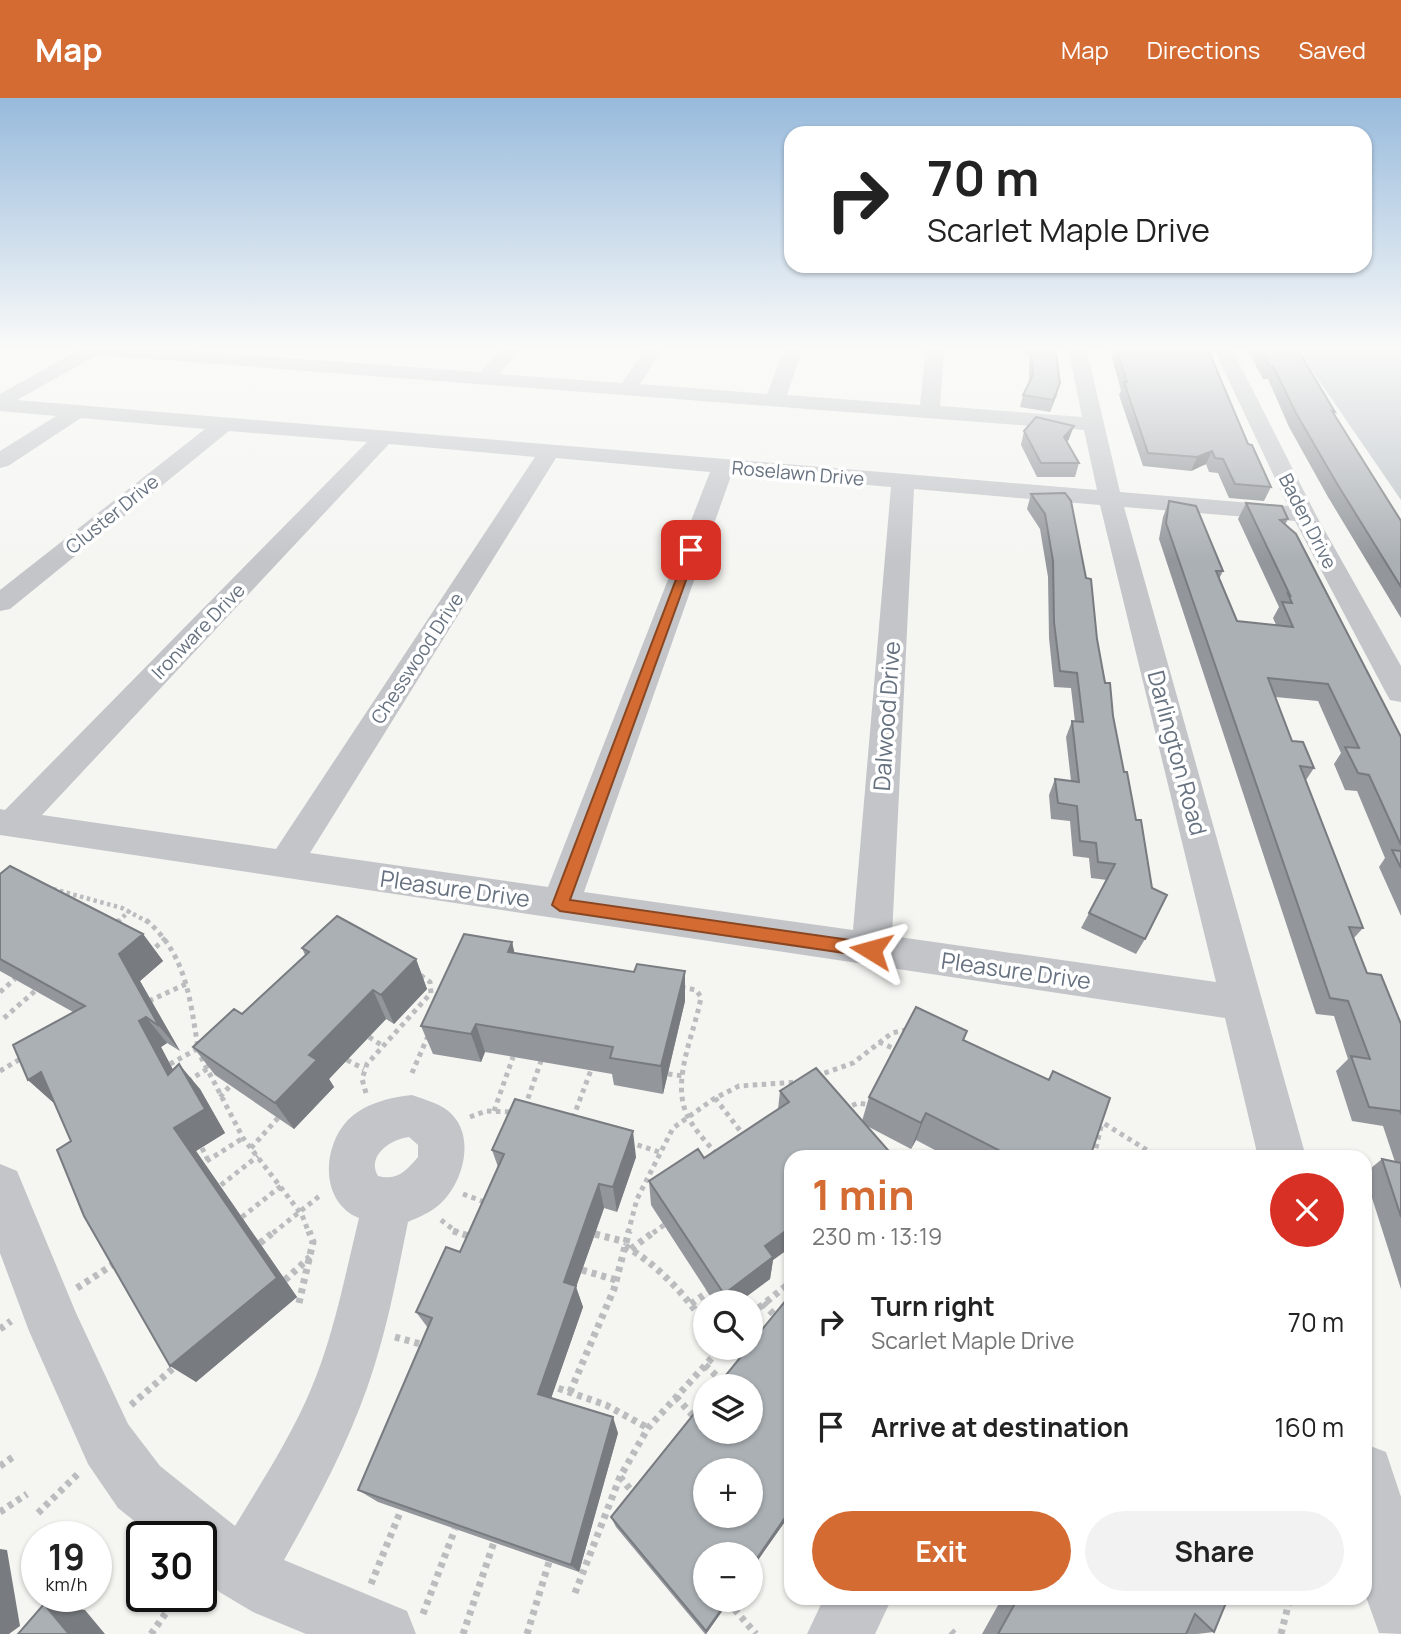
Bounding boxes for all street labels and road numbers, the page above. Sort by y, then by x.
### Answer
street label: Roselawn Drive [731,454,865,492]
street label: Cluster Drive [60,468,164,560]
street label: Baden Drive [1273,469,1343,573]
street label: Ironware Drive [146,577,250,685]
street label: Chesswood Drive [365,587,469,729]
street label: Dalwood Drive [865,640,907,792]
street label: Darlington Road [1141,667,1215,839]
street label: Pleasure Drive [378,862,532,914]
street label: Pleasure Drive [939,944,1093,996]

